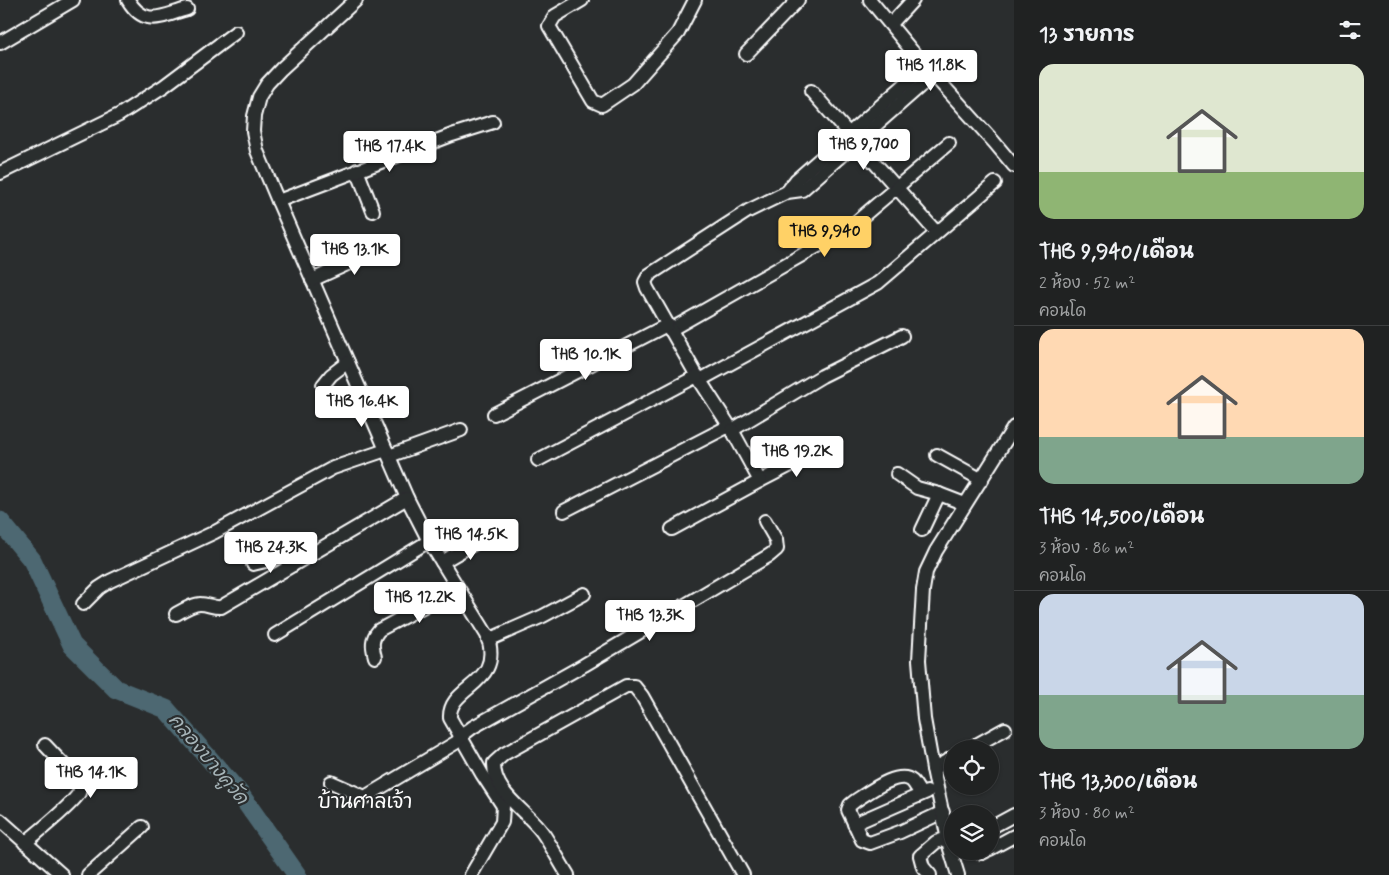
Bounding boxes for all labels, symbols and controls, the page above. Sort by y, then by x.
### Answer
icon: filters [1336,16,1364,44]
text: 13 รายการ [1039,21,1135,49]
pin: THB 11.8K [874,49,988,92]
text: THB 11.8K [896,55,966,76]
icon: home [1157,96,1247,186]
pin: THB 9,700 [807,128,921,171]
pin: THB 17.4K [333,130,447,173]
text: THB 9,700 [829,134,899,155]
text: THB 17.4K [354,136,426,157]
pin: THB 9,940 [768,216,882,258]
text: THB 9,940 [789,221,861,242]
pin: THB 13.1K [298,234,412,276]
text: THB 9,940/เดือน [1039,238,1194,266]
text: THB 13.1K [321,239,389,260]
text: 2 ห้อง · 52 m² [1039,273,1135,294]
text: คอนโด [1039,301,1086,322]
pin: THB 10.1K [529,338,643,381]
text: THB 10.1K [551,344,621,365]
icon: home [1157,362,1247,452]
pin: THB 16.4K [305,386,419,428]
text: THB 16.4K [326,391,398,412]
pin: THB 19.2K [740,436,854,478]
text: THB 19.2K [761,441,833,462]
text: THB 14,500/เดือน [1039,503,1204,531]
pin: THB 14.5K [414,518,528,561]
text: THB 14.5K [434,524,508,545]
pin: THB 24.3K [214,532,328,574]
text: THB 24.3K [235,537,307,558]
text: 3 ห้อง · 86 m² [1039,538,1134,559]
text: คอนโด [1039,566,1086,587]
pin: THB 12.2K [363,582,477,624]
text: THB 12.2K [385,587,455,608]
pin: THB 13.3K [593,600,707,642]
text: THB 13.3K [616,605,684,626]
icon: home [1157,627,1247,717]
water label: คลองบางคูวัด [162,708,254,811]
map controls [944,740,999,860]
button: locate [944,740,999,795]
pin: THB 14.1K [34,756,148,799]
text: THB 14.1K [56,762,126,783]
text: THB 13,300/เดือน [1039,768,1198,796]
district label: บ้านศาลเจ้า [318,788,412,816]
text: 3 ห้อง · 80 m² [1039,803,1135,824]
button: layers [944,805,999,860]
text: คอนโด [1039,831,1086,852]

